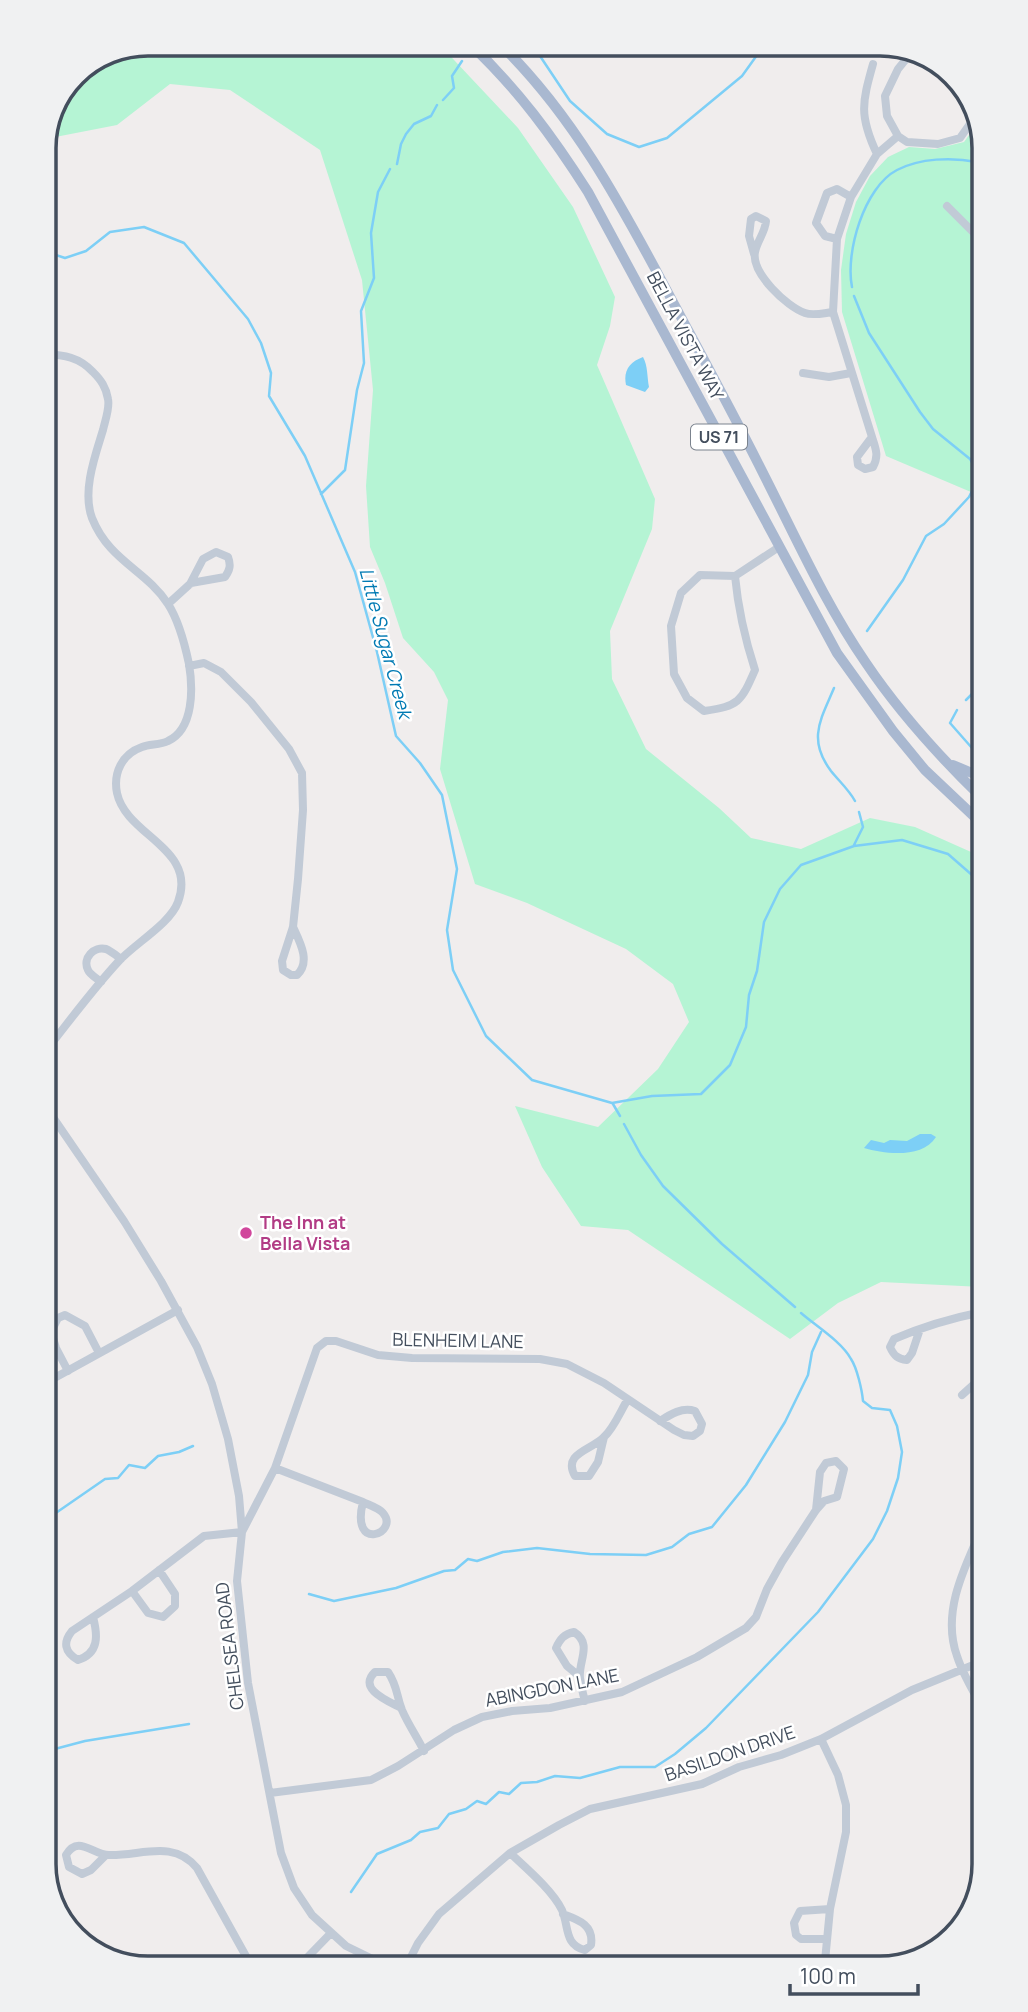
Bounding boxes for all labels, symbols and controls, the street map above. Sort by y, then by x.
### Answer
street label: BELLA VISTA WAY [642,267,730,405]
road number: US 71 [691,424,747,450]
water label: Little Sugar Creek [353,565,419,724]
place label: The Inn at Bella Vista [260,1210,350,1255]
marker: The Inn at Bella Vista [238,1225,254,1241]
street label: BLENHEIM LANE [392,1327,524,1353]
street label: CHELSEA ROAD [209,1581,249,1711]
street label: ABINGDON LANE [483,1662,621,1712]
street label: BASILDON DRIVE [661,1720,798,1787]
scale bar [790,1952,918,1996]
text: 100 m [800,1962,856,1990]

